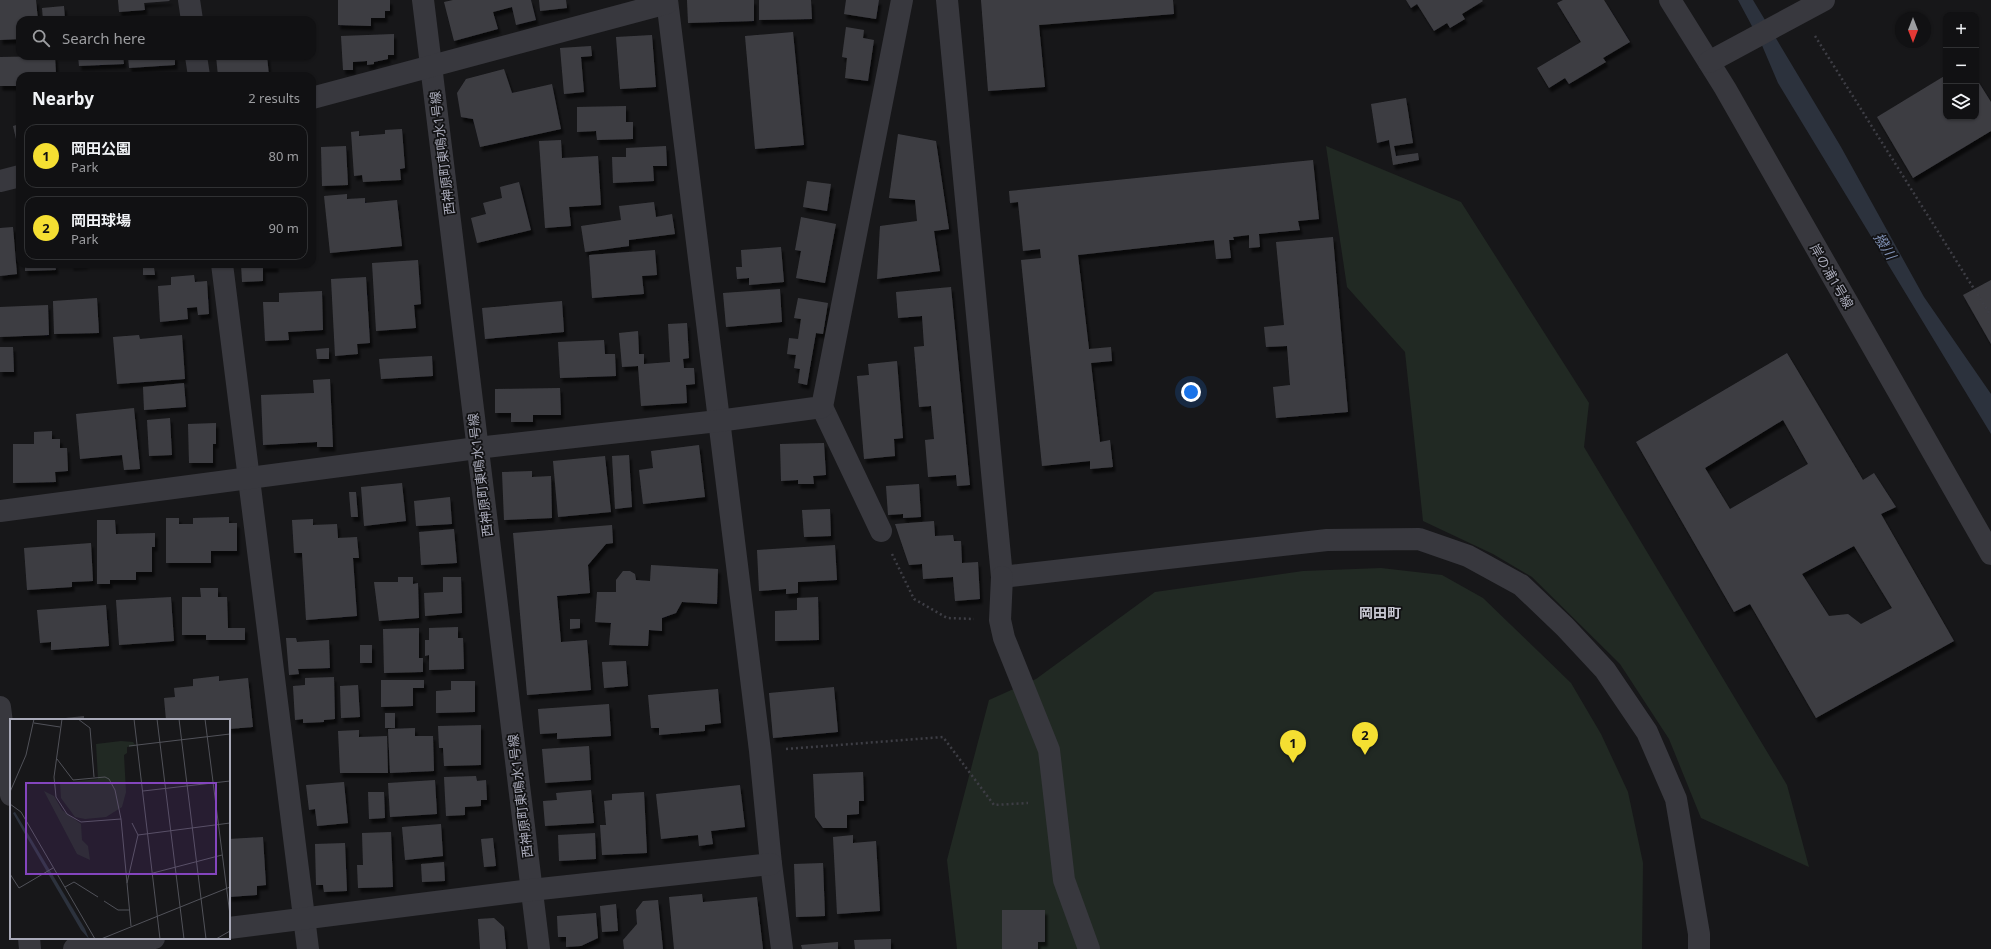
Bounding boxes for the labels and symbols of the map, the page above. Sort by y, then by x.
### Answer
north arrow [1895,12,1931,48]
street label: 西神原町東鳴水1号線 [425,90,459,216]
water label: 撥川 [1870,229,1902,264]
street label: 岸の浦1号線 [1806,240,1858,312]
your location [1181,382,1201,402]
street label: 西神原町東鳴水1号線 [463,412,497,538]
district label: 岡田町 [1359,603,1401,622]
inset map [10,719,230,939]
pin: 2 [1352,722,1378,755]
pin: 1 [1280,730,1306,763]
street label: 西神原町東鳴水1号線 [503,733,537,859]

